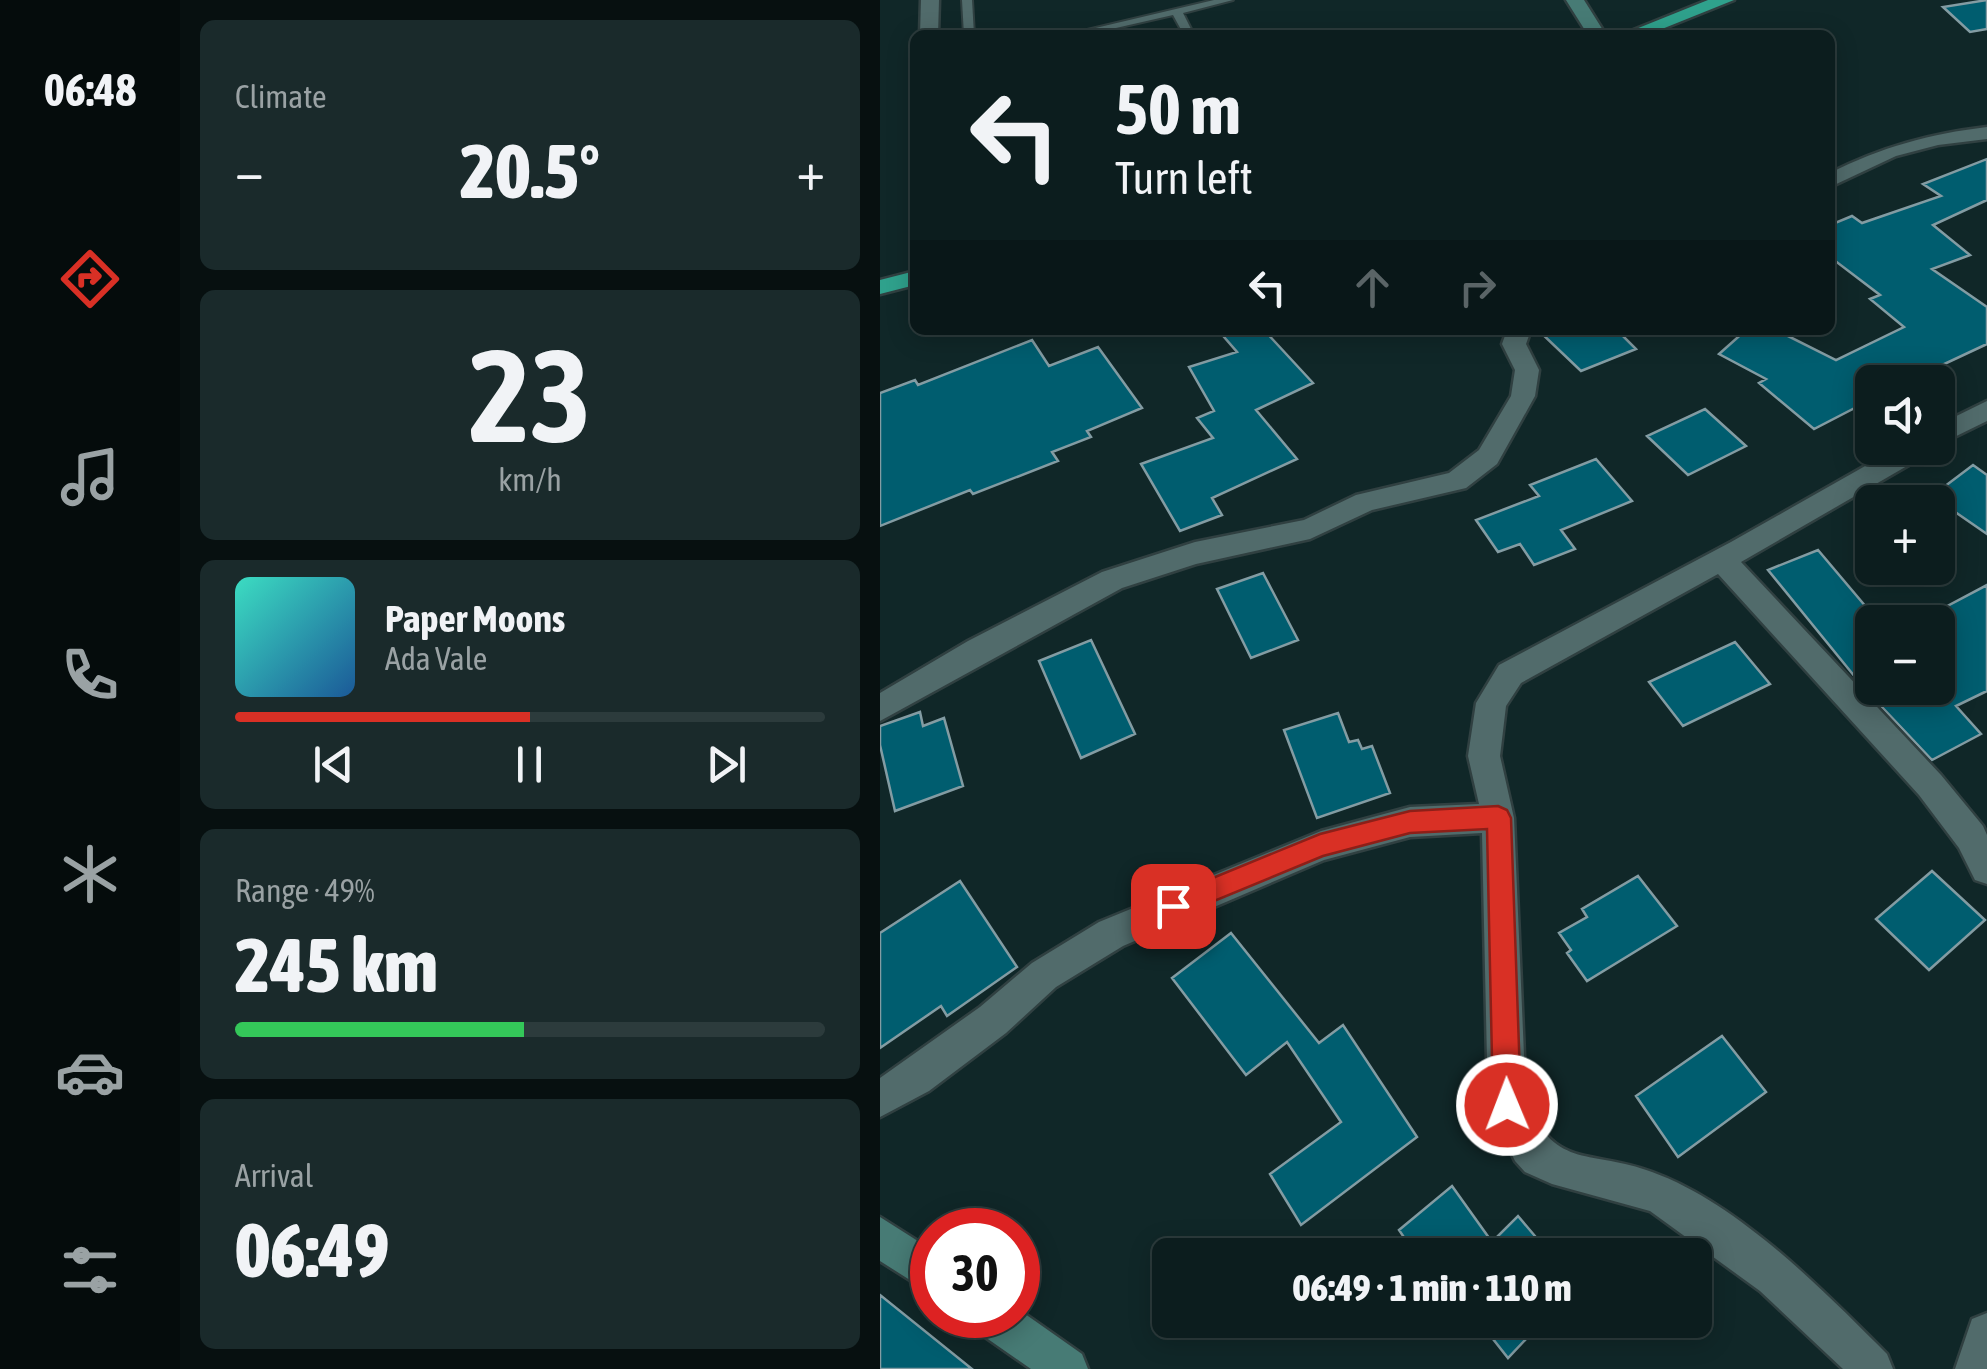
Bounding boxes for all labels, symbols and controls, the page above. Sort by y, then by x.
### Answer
text: 06:48 [44,64,136,116]
text: 50 m [1115,69,1241,149]
icon: left [950,70,1080,200]
text: Climate [235,78,327,115]
text: 20.5° [460,128,600,214]
text: − [235,139,264,202]
text: + [796,139,825,202]
text: Turn left [1115,152,1253,204]
icon: directions [55,244,125,314]
icon: left [1240,260,1295,315]
icon: ahead [1345,260,1400,315]
icon: right [1450,260,1505,315]
text: 23 [469,321,591,470]
map controls [1855,365,1955,705]
button: sound [1855,365,1955,465]
icon: music [55,442,125,512]
text: km/h [498,461,562,498]
button: + [1855,485,1955,585]
text: Paper Moons [385,597,565,640]
button: − [1855,605,1955,705]
icon: phone [55,640,125,710]
text: Ada Vale [385,640,487,677]
icon: previous [306,737,361,792]
icon: pause [502,737,557,792]
icon: next [699,737,754,792]
icon: climate [55,839,125,909]
pin [1131,864,1216,949]
text: Range · 49% [235,872,375,909]
icon: arrive [1146,879,1201,934]
text: 245 km [235,922,438,1008]
icon: car [55,1037,125,1107]
position arrow [1455,1053,1559,1157]
text: Arrival [235,1157,313,1194]
text: 06:49 [235,1207,389,1293]
speed limit sign: 30 [910,1208,1040,1338]
icon: filters [55,1235,125,1305]
text: 06:49 · 1 min · 110 m [1292,1266,1572,1309]

